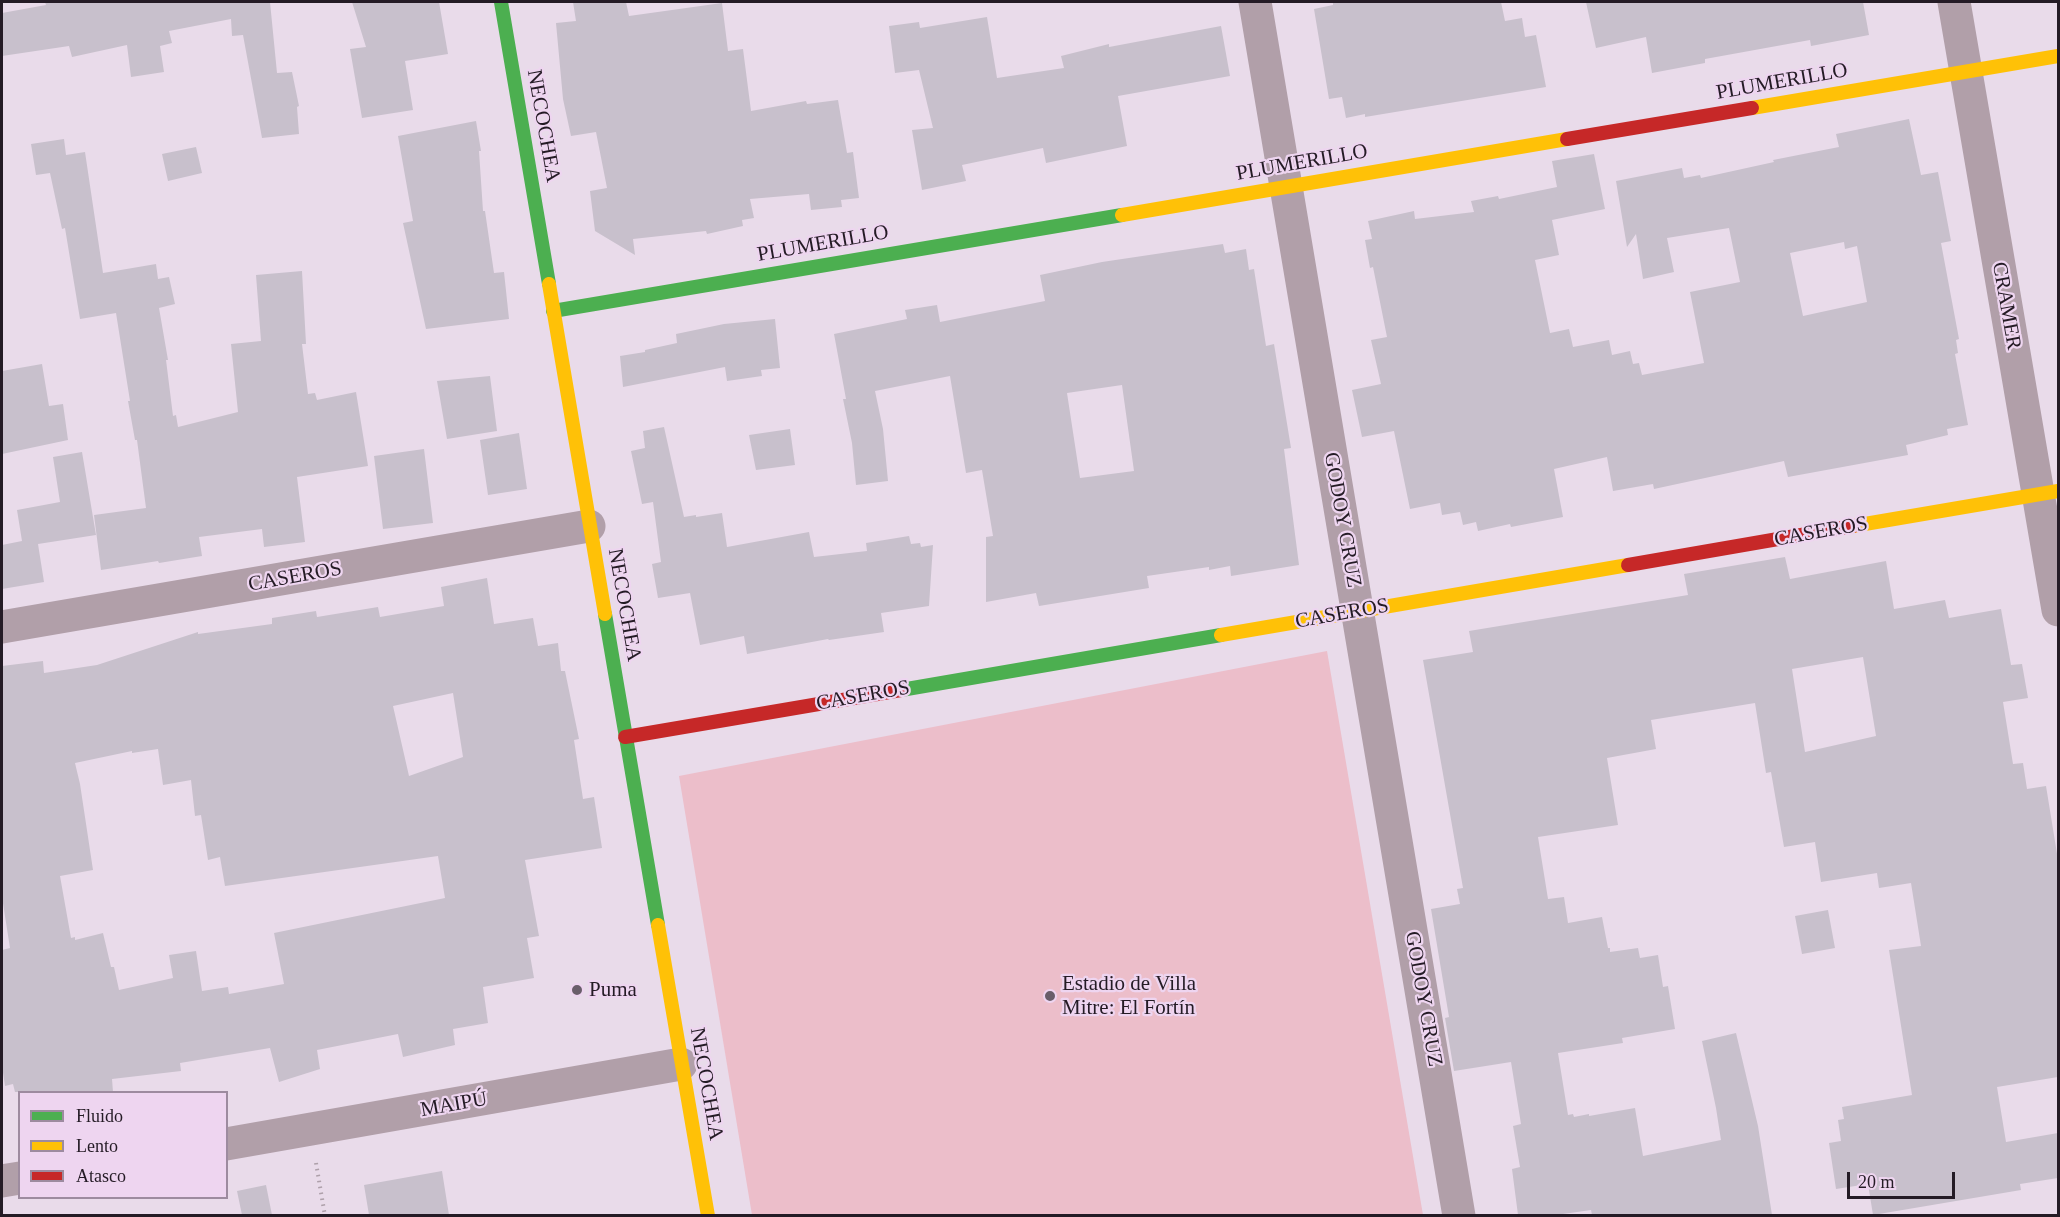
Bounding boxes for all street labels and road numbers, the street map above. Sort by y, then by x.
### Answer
street label: PLUMERILLO [1714,58,1850,106]
street label: NECOCHEA [521,68,565,184]
street label: PLUMERILLO [1234,139,1370,187]
street label: PLUMERILLO [755,220,891,268]
street label: CRAMER [1986,260,2026,352]
street label: GODOY CRUZ [1318,450,1366,590]
street label: CASEROS [1772,511,1870,553]
street label: NECOCHEA [602,547,646,663]
street label: CASEROS [246,556,344,598]
street label: CASEROS [1293,593,1391,635]
street label: CASEROS [814,675,912,717]
street label: GODOY CRUZ [1399,929,1447,1069]
street label: NECOCHEA [684,1026,728,1142]
street label: MAIPÚ [418,1087,490,1123]

